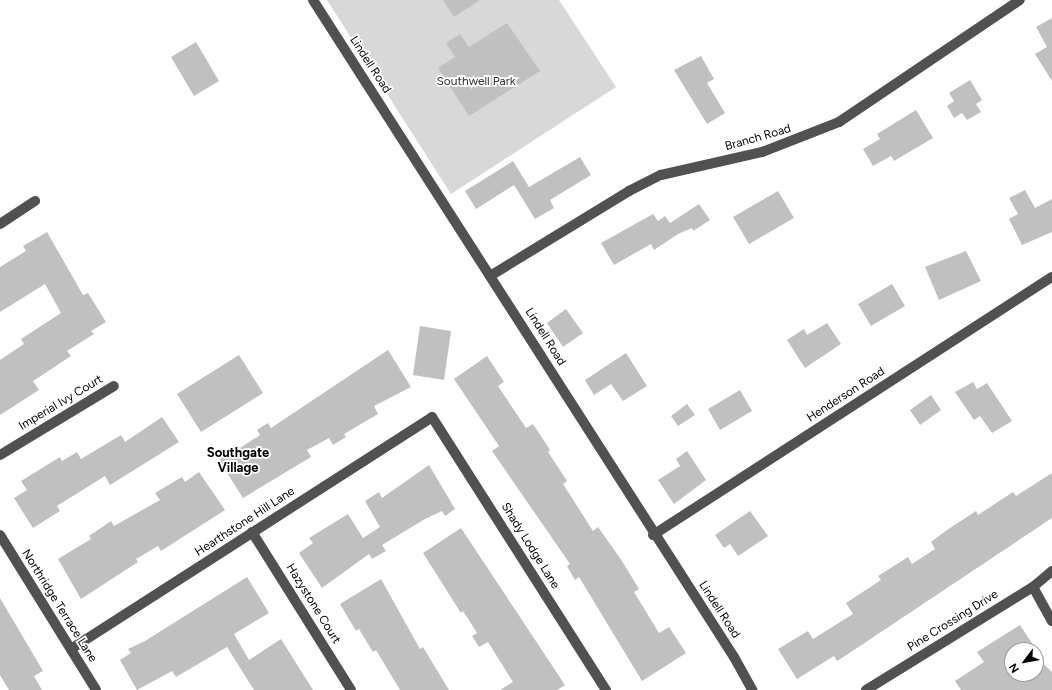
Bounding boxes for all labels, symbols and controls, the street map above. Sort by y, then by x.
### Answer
street label: Lindell Road [346,34,394,96]
park label: Southwell Park [436,75,516,89]
street label: Branch Road [723,122,793,154]
street label: Lindell Road [522,306,568,368]
street label: Henderson Road [804,365,888,425]
street label: Imperial Ivy Court [16,372,106,434]
district label: Southgate Village [207,446,269,477]
street label: Hearthstone Hill Lane [192,484,298,560]
street label: Shady Lodge Lane [498,500,562,592]
street label: Northridge Terrace Lane [18,547,100,665]
street label: Hazystone Court [283,561,343,647]
street label: Lindell Road [695,579,743,641]
street label: Pine Crossing Drive [905,587,1001,655]
north arrow [1004,642,1044,682]
text: N [1006,661,1022,675]

